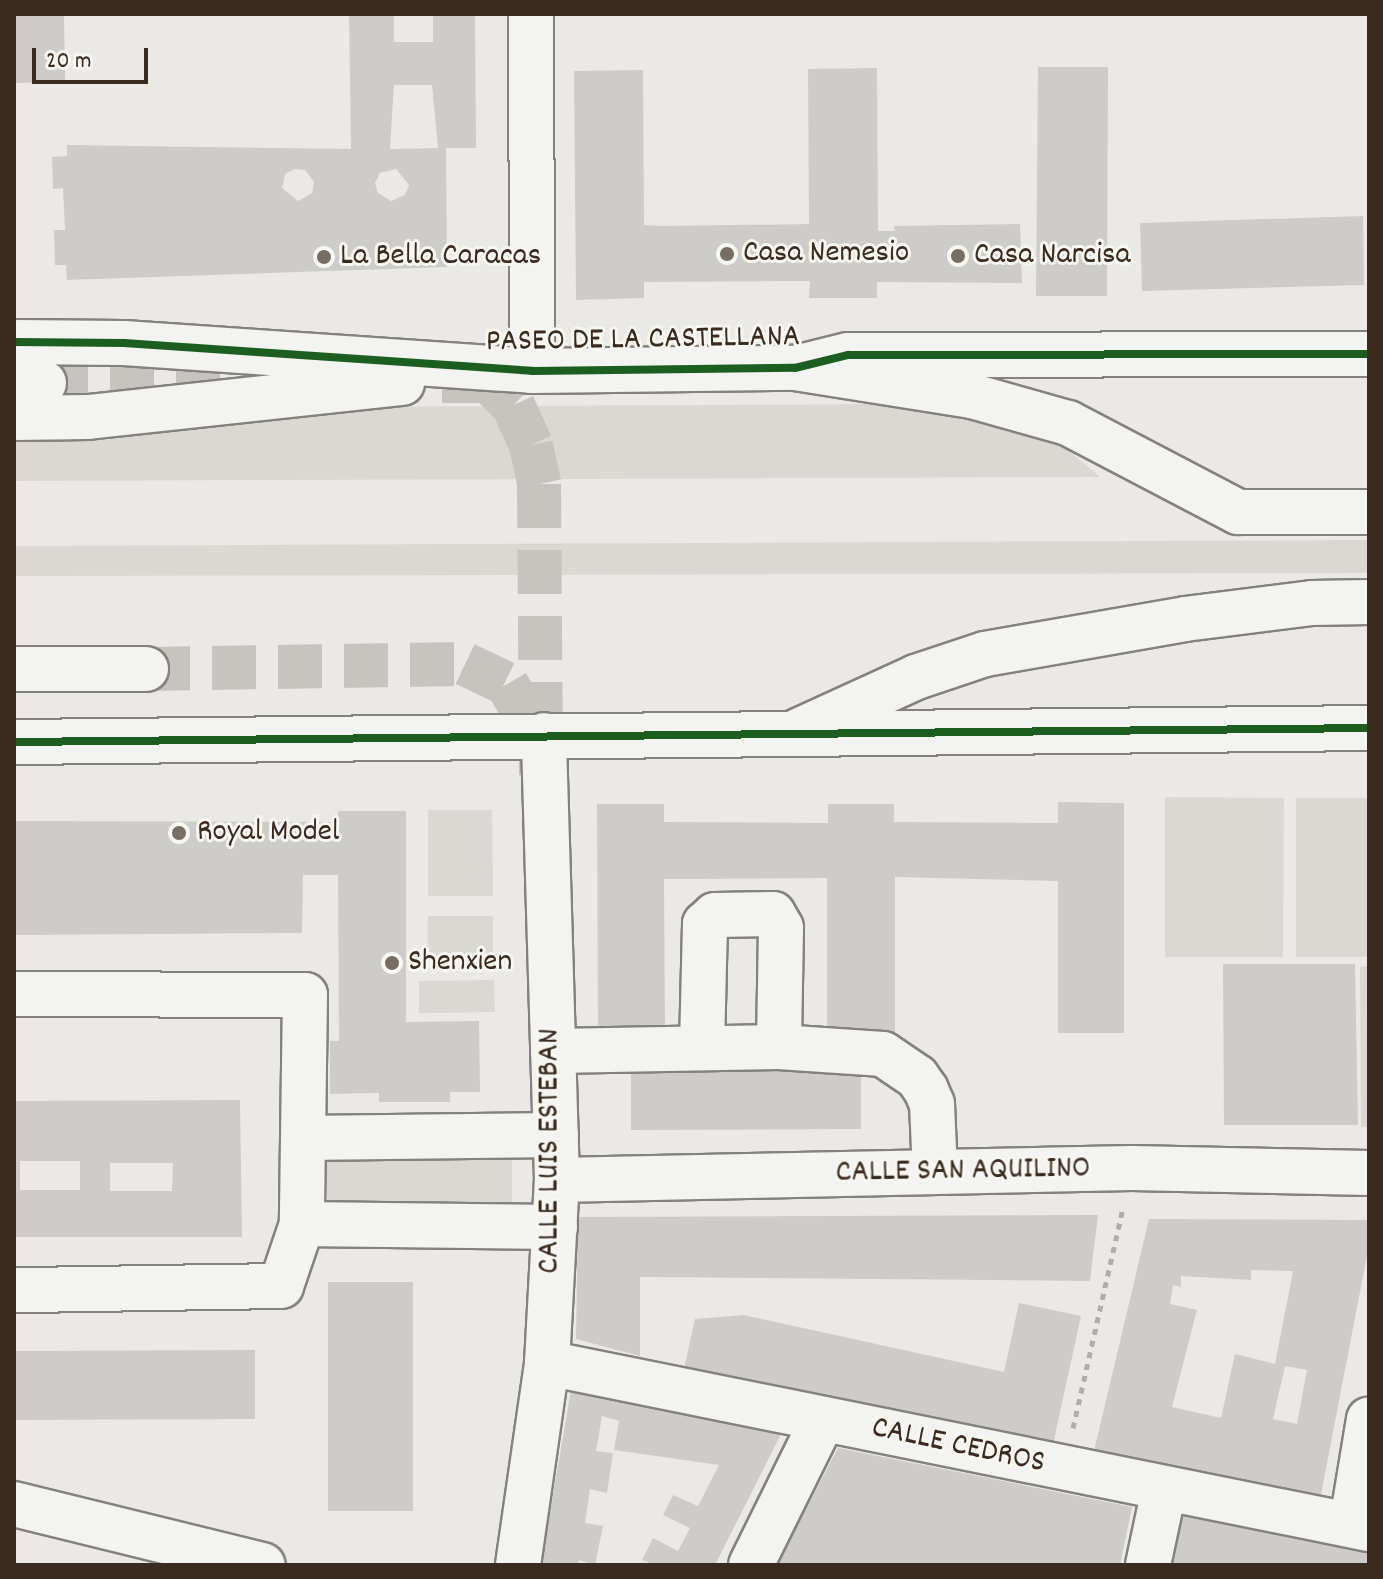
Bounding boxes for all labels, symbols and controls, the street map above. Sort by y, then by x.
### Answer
scale bar [36,32,152,82]
text: 20 m [46,45,92,79]
place label: Casa Nemesio [743,235,909,273]
place label: Casa Narcisa [974,237,1131,275]
place label: La Bella Caracas [340,238,541,276]
marker: Casa Nemesio [718,245,736,263]
marker: Casa Narcisa [949,247,967,265]
marker: La Bella Caracas [315,248,333,266]
street label: PASEO DE LA CASTELLANA [486,319,800,363]
place label: Royal Model [197,814,339,852]
marker: Royal Model [168,822,190,844]
place label: Shenxien [408,944,512,982]
marker: Shenxien [383,954,401,972]
street label: CALLE LUIS ESTEBAN [532,1028,570,1274]
street label: CALLE SAN AQUILINO [835,1151,1091,1193]
street label: CALLE CEDROS [868,1410,1048,1484]

